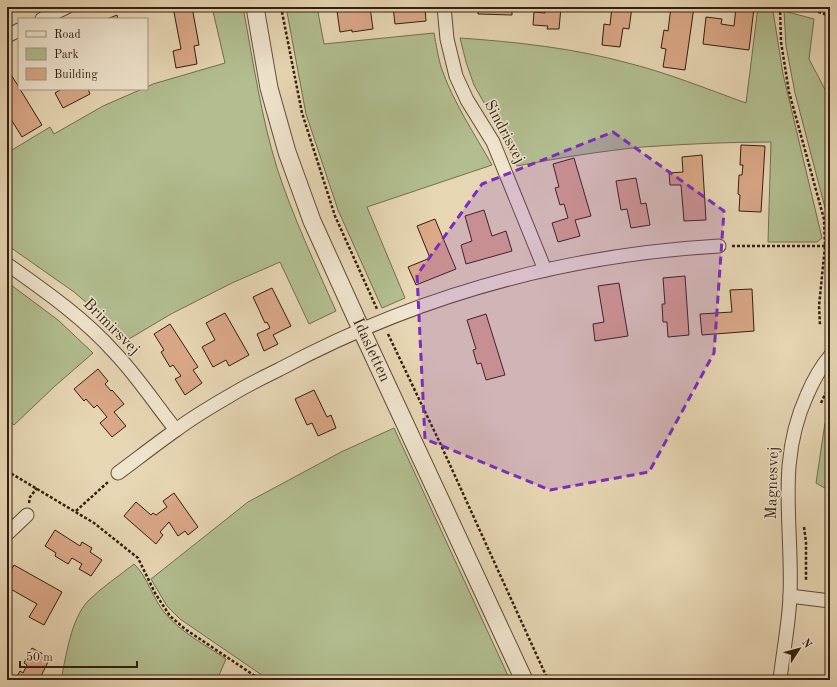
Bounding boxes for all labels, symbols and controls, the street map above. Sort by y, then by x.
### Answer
legend [18,18,148,90]
text: Road [54,29,81,41]
text: Park [54,49,79,61]
text: Building [54,69,98,81]
street label: Sindrisvej [481,98,527,166]
street label: Brimirsvej [80,296,142,358]
street label: Idasletten [349,316,393,385]
street label: Magnesvej [764,446,782,520]
north arrow [779,629,819,669]
text: N [799,637,813,651]
scale bar [20,643,137,669]
text: 50 m [26,651,53,664]

